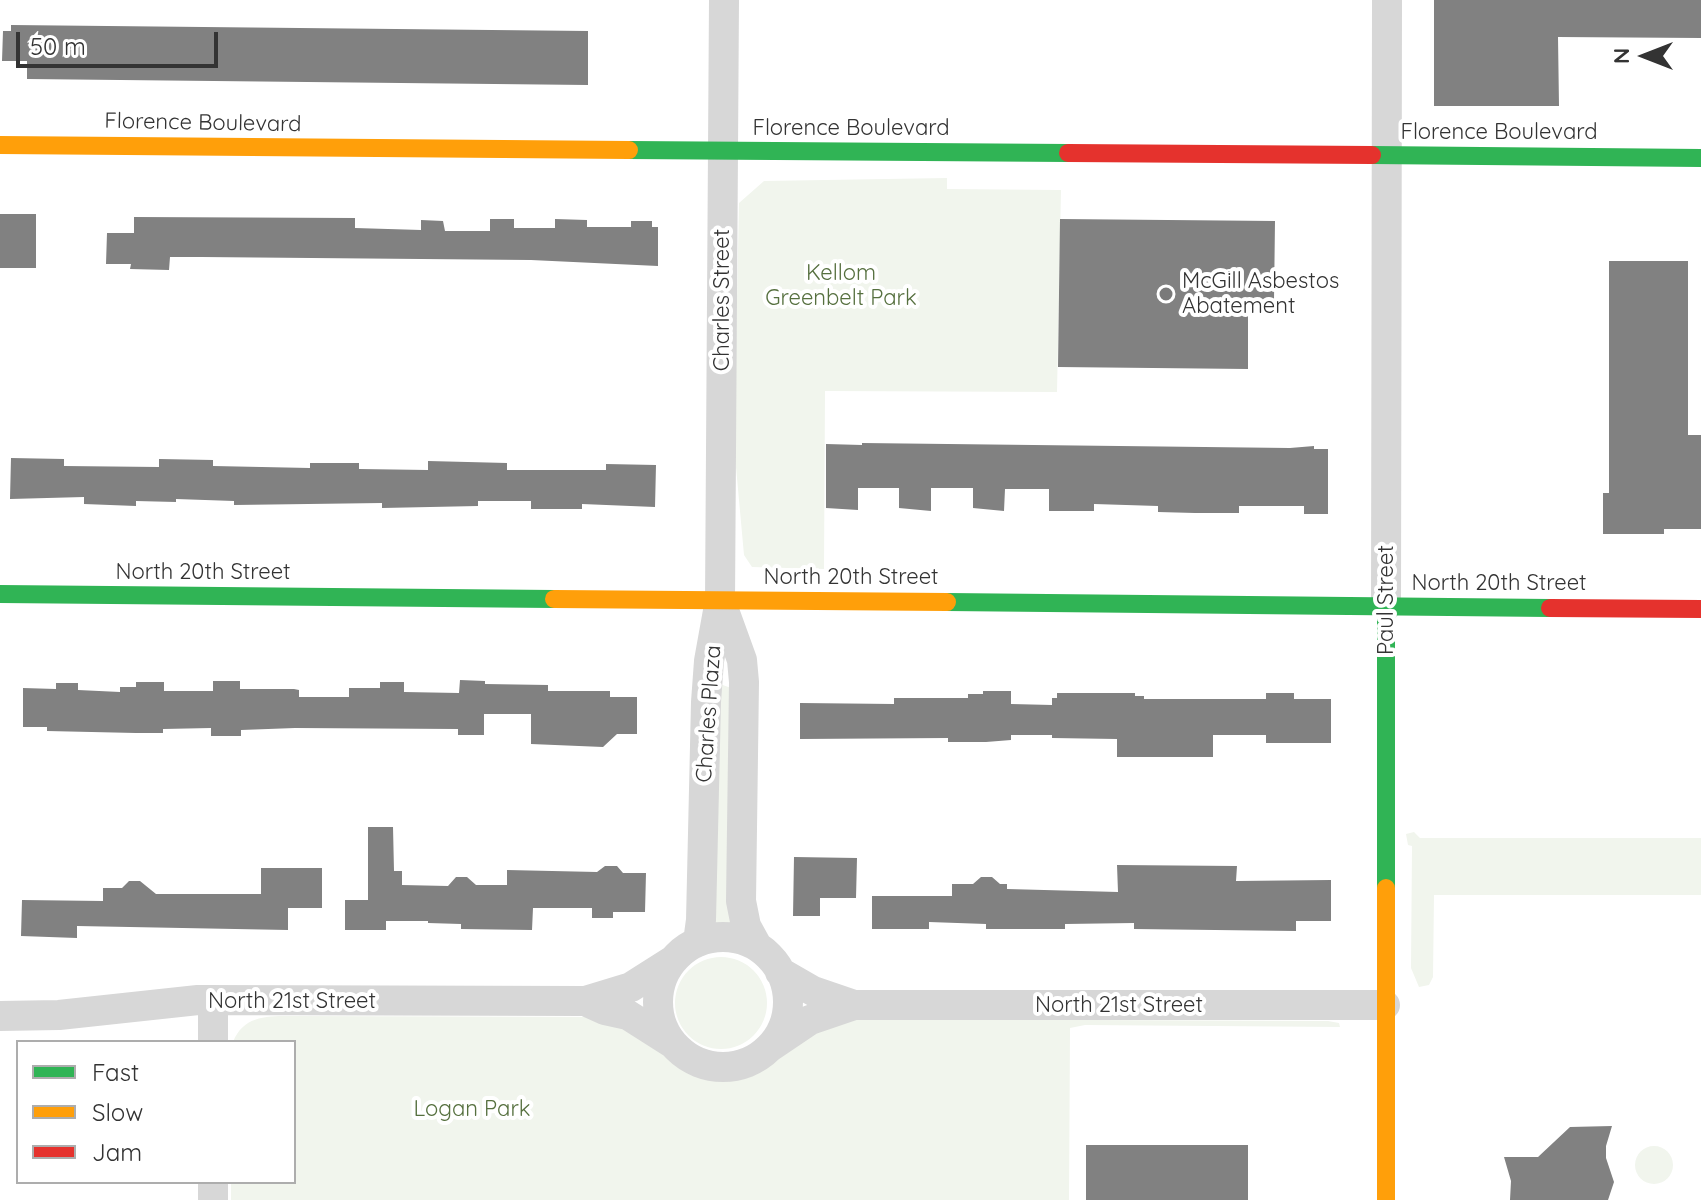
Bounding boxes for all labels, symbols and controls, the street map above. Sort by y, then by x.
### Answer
scale bar [20,16,222,66]
north arrow [1605,16,1685,96]
text: 50 m [30,31,86,61]
text: N [1607,48,1635,64]
street label: Florence Boulevard [104,108,302,138]
street label: Florence Boulevard [752,115,950,141]
street label: Florence Boulevard [1400,119,1598,145]
street label: Charles Street [709,229,735,371]
park label: Kellom Greenbelt Park [765,260,917,312]
place label: McGill Asbestos Abatement [1182,268,1339,320]
marker: McGill Asbestos Abatement [1157,285,1175,303]
street label: Paul Street [1373,545,1399,655]
street label: North 20th Street [115,559,291,585]
street label: North 20th Street [763,564,939,590]
street label: North 20th Street [1411,570,1587,596]
street label: Charles Plaza [691,644,727,784]
street label: North 21st Street [208,988,376,1014]
street label: North 21st Street [1035,992,1203,1018]
legend [16,1040,296,1184]
text: Fast [92,1057,139,1087]
park label: Logan Park [413,1096,531,1122]
text: Slow [92,1097,143,1127]
text: Jam [92,1137,142,1167]

